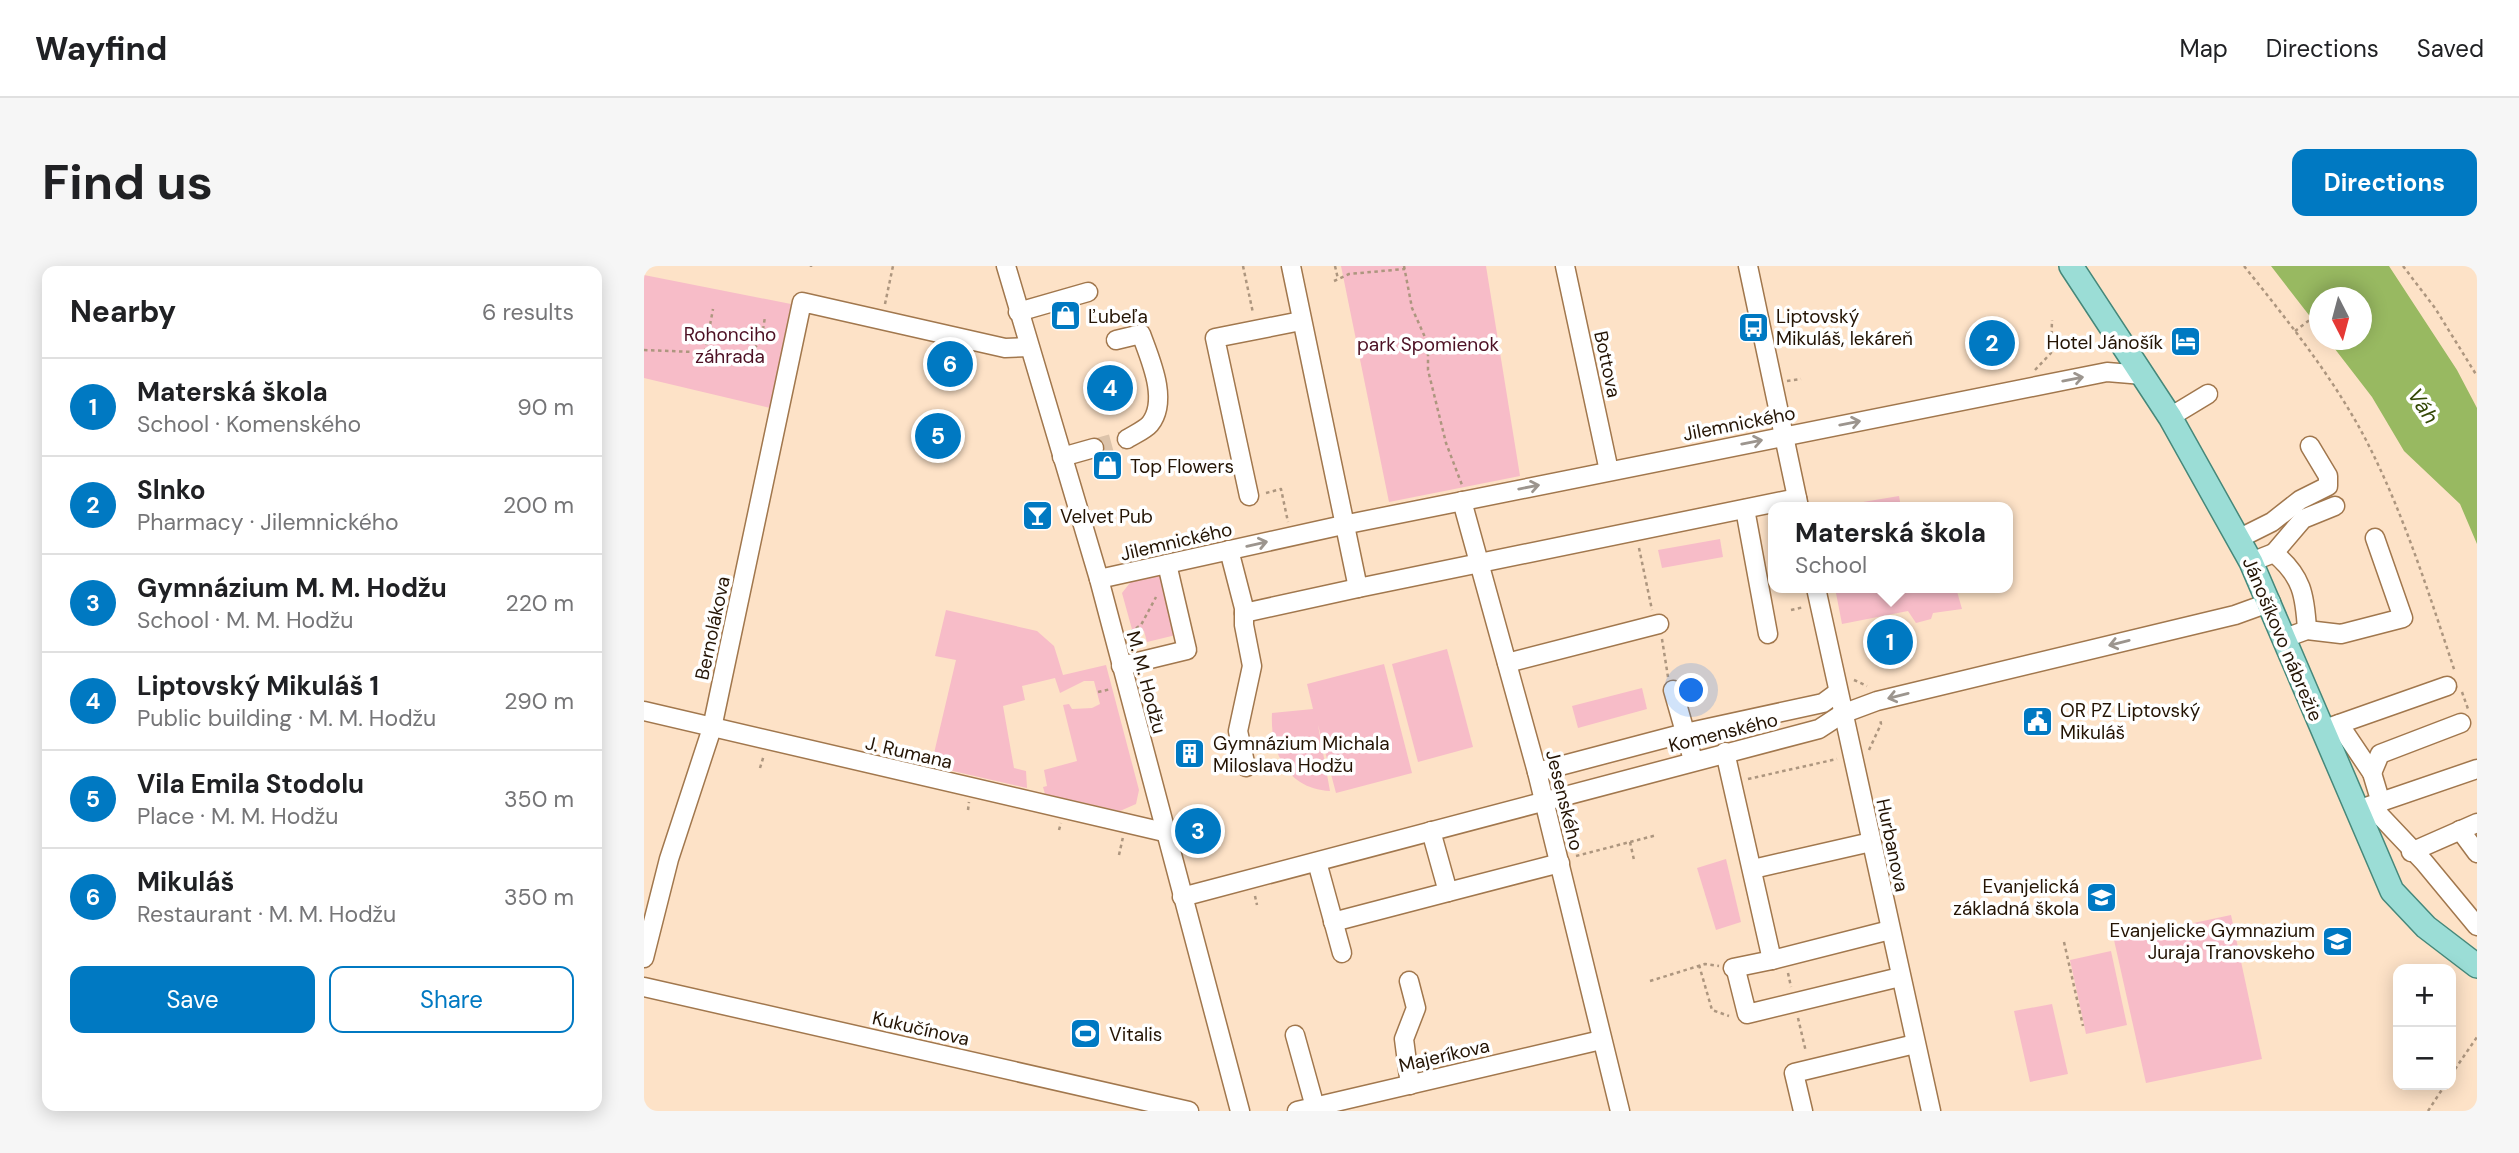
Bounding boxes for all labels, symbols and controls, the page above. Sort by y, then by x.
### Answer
text: Wayfind [35,27,167,70]
text: Map [2180,33,2228,64]
text: Directions [2266,33,2379,64]
text: Saved [2417,33,2484,64]
button: Directions [2292,149,2477,216]
text: Find us [42,150,213,214]
north arrow [2309,287,2372,350]
text: Nearby [70,292,176,331]
text: 6 results [482,297,574,327]
shop icon: Ľubeľa [1048,299,1082,333]
place label: Ľubeľa [1088,304,1148,329]
place label: Liptovský Mikuláš, lekáreň [1776,304,1913,351]
bus stop icon: Liptovský Mikuláš, lekáreň [1736,310,1770,344]
pin: 2 [1969,317,2015,369]
park label: Rohonciho záhrada [684,322,776,369]
hotel icon: Hotel Jánošík [2169,325,2203,359]
street label: Bottova [1588,328,1627,400]
place label: Hotel Jánošík [2047,330,2163,355]
park label: park Spomienok [1357,332,1499,357]
pin: 6 [927,338,973,390]
pin: 4 [1087,362,1133,414]
one-way arrow [2061,371,2084,385]
text: Materská škola [137,375,328,409]
water label: Váh [2401,383,2445,429]
text: 1 [89,392,97,422]
text: 90 m [517,392,574,422]
street label: Jilemnického [1681,400,1798,447]
text: School · Komenského [137,409,361,439]
pin: 5 [915,410,961,462]
one-way arrow [1838,415,1860,429]
one-way arrow [1740,434,1763,448]
shop icon: Top Flowers [1090,449,1124,483]
place label: Top Flowers [1130,454,1234,479]
text: Slnko [137,473,206,507]
one-way arrow [1517,480,1540,493]
text: 2 [86,490,100,520]
text: 200 m [503,490,574,520]
bar icon: Velvet Pub [1020,499,1054,533]
popup [1768,502,2013,593]
place label: Velvet Pub [1060,504,1153,529]
text: Pharmacy · Jilemnického [137,507,399,537]
street label: Jilemnického [1118,516,1235,567]
text: Materská škola [1795,516,1986,550]
one-way arrow [1245,537,1268,550]
text: School [1795,550,1867,580]
street label: Jánošíkovo nábrežie [2237,553,2328,725]
text: Gymnázium M. M. Hodžu [137,571,447,605]
street label: Bernolákova [689,574,736,682]
text: 3 [86,588,100,618]
text: 220 m [505,588,574,618]
text: School · M. M. Hodžu [137,605,353,635]
pin: 1 [1867,616,1913,668]
street label: M. M. Hodžu [1121,628,1172,736]
one-way arrow [2108,637,2131,650]
text: Liptovský Mikuláš 1 [137,669,379,703]
your location [1674,673,1708,707]
text: 4 [86,686,100,716]
text: 290 m [504,686,574,716]
one-way arrow [1887,690,1910,703]
place label: OR PZ Liptovský Mikuláš [2060,698,2201,745]
text: Public building · M. M. Hodžu [137,703,436,733]
public building icon: OR PZ Liptovský Mikuláš [2020,704,2054,738]
street label: Komenského [1666,707,1780,758]
street label: J. Rumana [863,730,955,775]
place label: Gymnázium Michala Miloslava Hodžu [1213,731,1390,778]
building icon: Gymnázium Michala Miloslava Hodžu [1173,737,1207,771]
street label: Jesenského [1540,747,1589,853]
text: Vila Emila Stodolu [137,767,364,801]
text: 5 [86,784,100,814]
text: 350 m [504,784,574,814]
street label: Hurbanova [1870,796,1915,894]
text: Place · M. M. Hodžu [137,801,338,831]
pin: 3 [1175,805,1221,857]
text: Mikuláš [137,865,234,899]
place label: Evanjelická základná škola [1953,874,2079,921]
school or university icon: Evanjelická základná škola [2085,880,2119,914]
text: 6 [86,882,100,912]
text: 350 m [504,882,574,912]
text: Restaurant · M. M. Hodžu [137,899,396,929]
place label: Evanjelicke Gymnazium Juraja Tranovskeho [2109,918,2315,965]
school or university icon: Evanjelicke Gymnazium Juraja Tranovskeho [2321,924,2355,958]
map controls [2393,964,2456,1090]
button: + [2393,964,2456,1027]
button: Save [70,966,315,1033]
button: Share [329,966,574,1033]
street label: Kukučínova [870,1005,972,1052]
sports icon: Vitalis [1069,1017,1103,1051]
place label: Vitalis [1109,1022,1162,1047]
button: − [2393,1027,2456,1090]
street label: Majeríkova [1396,1033,1492,1078]

